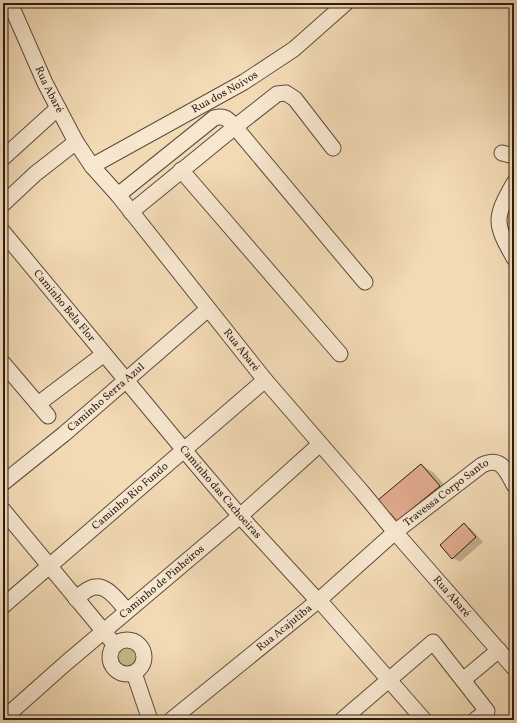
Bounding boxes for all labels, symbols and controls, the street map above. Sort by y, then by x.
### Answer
street label: Rua Abaré [31,64,67,116]
street label: Rua dos Noivos [189,67,261,117]
street label: Caminho Bela Flor [30,266,99,346]
street label: Rua Abaré [220,326,263,375]
street label: Caminho Serra Azul [64,360,148,435]
street label: Caminho das Cachoeiras [176,442,265,542]
street label: Travessa Corpo Santo [400,455,491,530]
street label: Caminho Rio Fundo [89,459,172,533]
street label: Caminho de Pinheiros [116,541,208,622]
street label: Rua Abaré [429,573,474,621]
street label: Rua Acajutiba [253,601,316,655]

